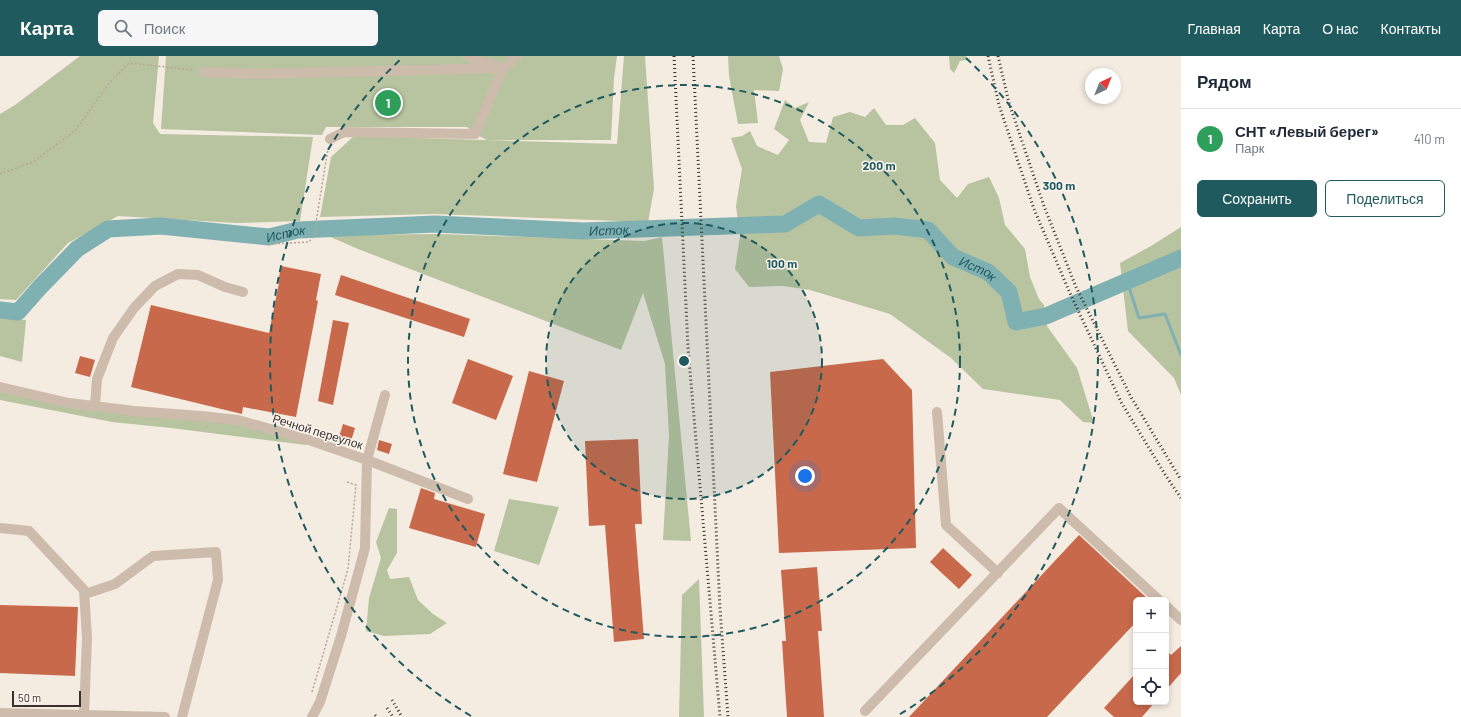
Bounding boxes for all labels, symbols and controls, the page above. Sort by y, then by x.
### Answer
search box [98,10,378,46]
text: Карта [20,16,74,39]
icon: search [112,17,134,39]
text: Поиск [144,19,185,37]
text: Главная [1188,20,1241,37]
text: Карта [1263,20,1300,37]
text: О нас [1322,20,1359,37]
text: Контакты [1381,20,1441,37]
north arrow [1085,68,1121,104]
text: Рядом [1197,71,1252,91]
pin: 1 [375,88,401,118]
text: СНТ «Левый берег» [1235,122,1379,140]
text: 1 [1208,131,1212,147]
text: 410 m [1414,131,1445,147]
text: Парк [1235,140,1265,156]
text: 200 m [863,158,895,172]
text: 300 m [1043,178,1075,192]
button: Сохранить [1197,180,1317,217]
button: Поделиться [1325,180,1445,217]
water label: Исток [589,221,630,239]
water label: Исток [264,222,306,245]
water label: Исток [957,253,1001,285]
text: 100 m [767,256,797,270]
centre of rings [677,354,691,368]
street label: Речной переулок [271,411,366,453]
your location [795,466,815,486]
map controls [1133,597,1169,705]
button: + [1133,597,1169,633]
button: − [1133,633,1169,669]
button: locate [1133,669,1169,705]
scale bar [12,689,81,708]
text: 50 m [18,691,41,704]

